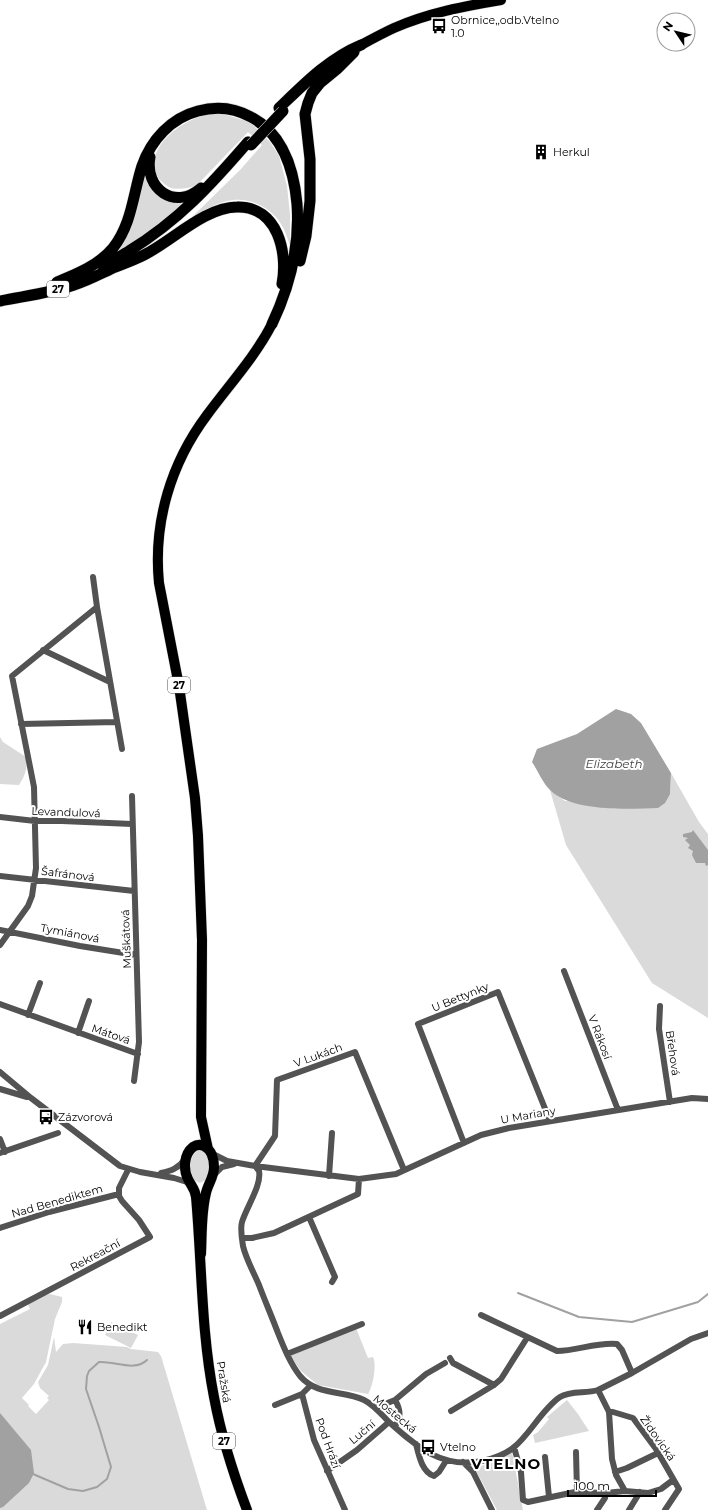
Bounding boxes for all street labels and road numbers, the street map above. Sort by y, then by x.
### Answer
road number: 27 [47,281,69,297]
road number: 27 [168,677,190,693]
street label: Levandulová [31,804,101,820]
street label: Šafránová [40,864,96,884]
street label: Muškátová [118,909,134,969]
street label: Tymiánová [39,920,101,946]
street label: U Bettynky [429,979,491,1015]
street label: V Rákosí [585,1013,615,1062]
street label: Mátová [90,1021,132,1047]
street label: Břehová [663,1029,683,1077]
street label: V Lukách [292,1040,344,1070]
street label: U Mariany [499,1103,557,1127]
street label: Nad Benediktem [10,1181,104,1221]
street label: Rekreační [67,1235,123,1274]
street label: Pražská [214,1360,234,1404]
street label: Mostecká [370,1392,420,1436]
street label: Židovická [637,1413,679,1463]
street label: Pod Hrází [312,1416,344,1471]
street label: Luční [346,1416,379,1447]
road number: 27 [213,1433,235,1449]

